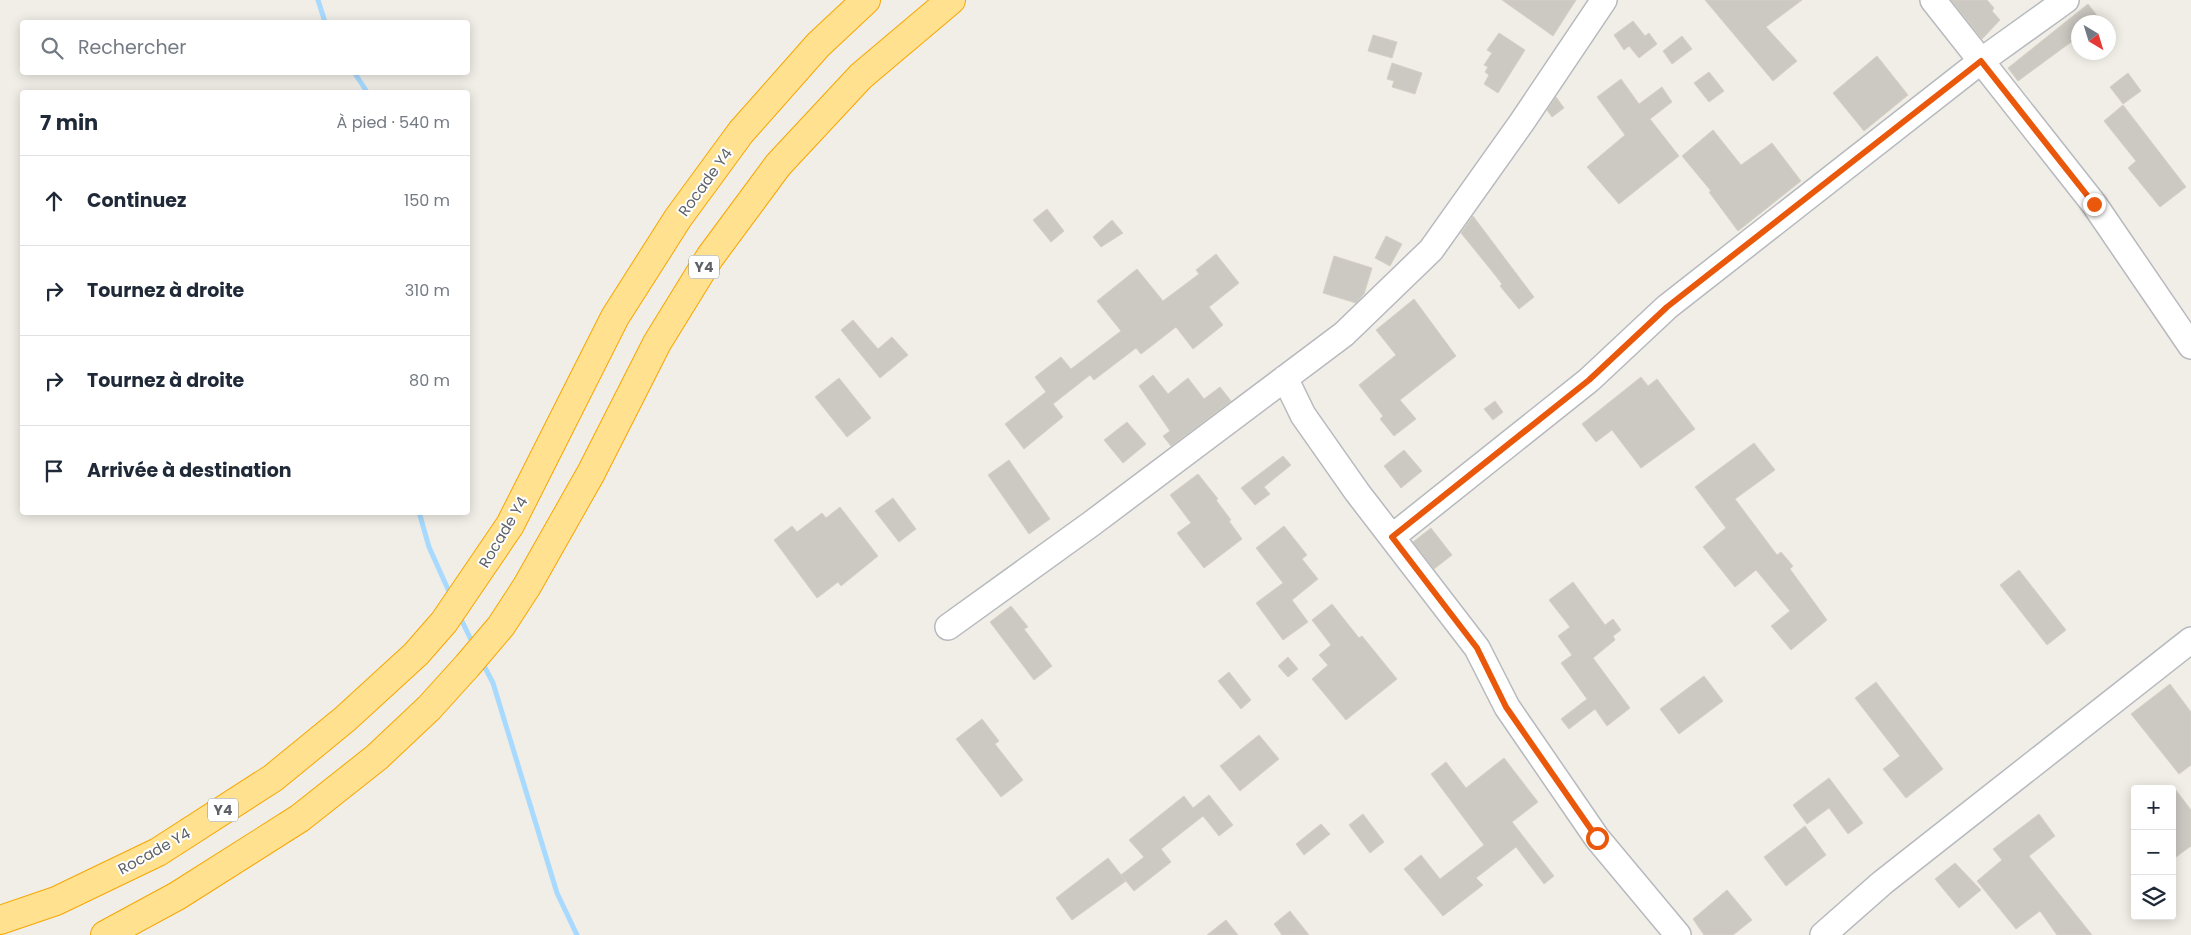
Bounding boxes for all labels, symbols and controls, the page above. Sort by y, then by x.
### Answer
north arrow [2071,15,2116,60]
search box [20,20,470,75]
icon: search [38,34,66,62]
text: Rechercher [78,34,186,61]
text: 7 min [40,108,98,137]
text: À pied · 540 m [337,111,450,134]
street label: Rocade Y4 [673,144,737,220]
icon: ahead [40,187,68,215]
text: Continuez [87,187,186,214]
text: 150 m [404,189,450,212]
route end [2083,193,2106,216]
road number: Y4 [689,256,719,278]
icon: right [40,277,68,305]
text: Tournez à droite [87,277,244,304]
text: 310 m [405,279,450,302]
icon: right [40,367,68,395]
text: Tournez à droite [87,367,244,394]
text: 80 m [409,369,450,392]
icon: arrive [40,457,68,485]
text: Arrivée à destination [87,457,292,484]
street label: Rocade Y4 [473,492,533,572]
map controls [2131,785,2176,920]
button: + [2131,785,2176,830]
road number: Y4 [208,798,238,822]
street label: Rocade Y4 [114,823,194,879]
route start [1586,827,1609,850]
button: − [2131,830,2176,875]
button: layers [2131,875,2176,920]

